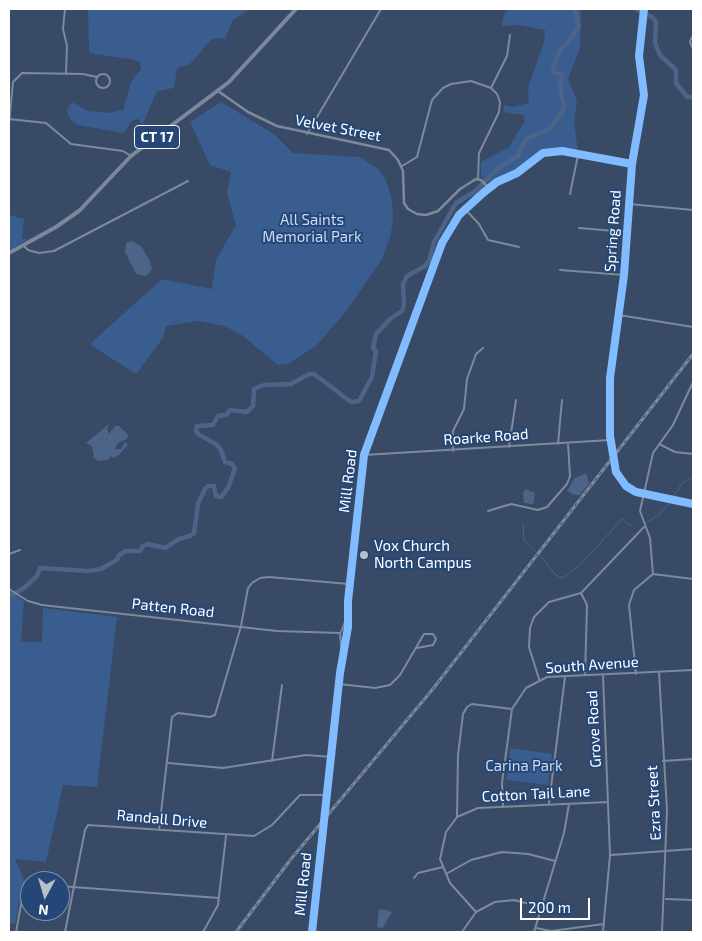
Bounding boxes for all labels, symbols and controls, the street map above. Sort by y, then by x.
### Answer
street label: Velvet Street [293,111,383,145]
road number: CT 17 [134,125,180,148]
street label: Spring Road [601,190,625,272]
park label: All Saints Memorial Park [262,211,362,246]
street label: Roarke Road [443,425,529,449]
street label: Mill Road [335,448,361,514]
place label: Vox Church North Campus [374,537,472,572]
marker: Vox Church North Campus [358,549,370,561]
street label: Patten Road [131,595,215,621]
street label: South Avenue [545,653,639,677]
street label: Grove Road [583,690,605,768]
park label: Carina Park [485,757,563,775]
street label: Ezra Street [643,765,665,841]
street label: Cotton Tail Lane [481,782,591,806]
street label: Randall Drive [116,806,208,832]
street label: Mill Road [291,851,315,917]
north arrow [20,871,70,921]
scale bar [522,888,592,920]
text: 200 m [528,898,571,916]
text: N [38,901,49,919]

